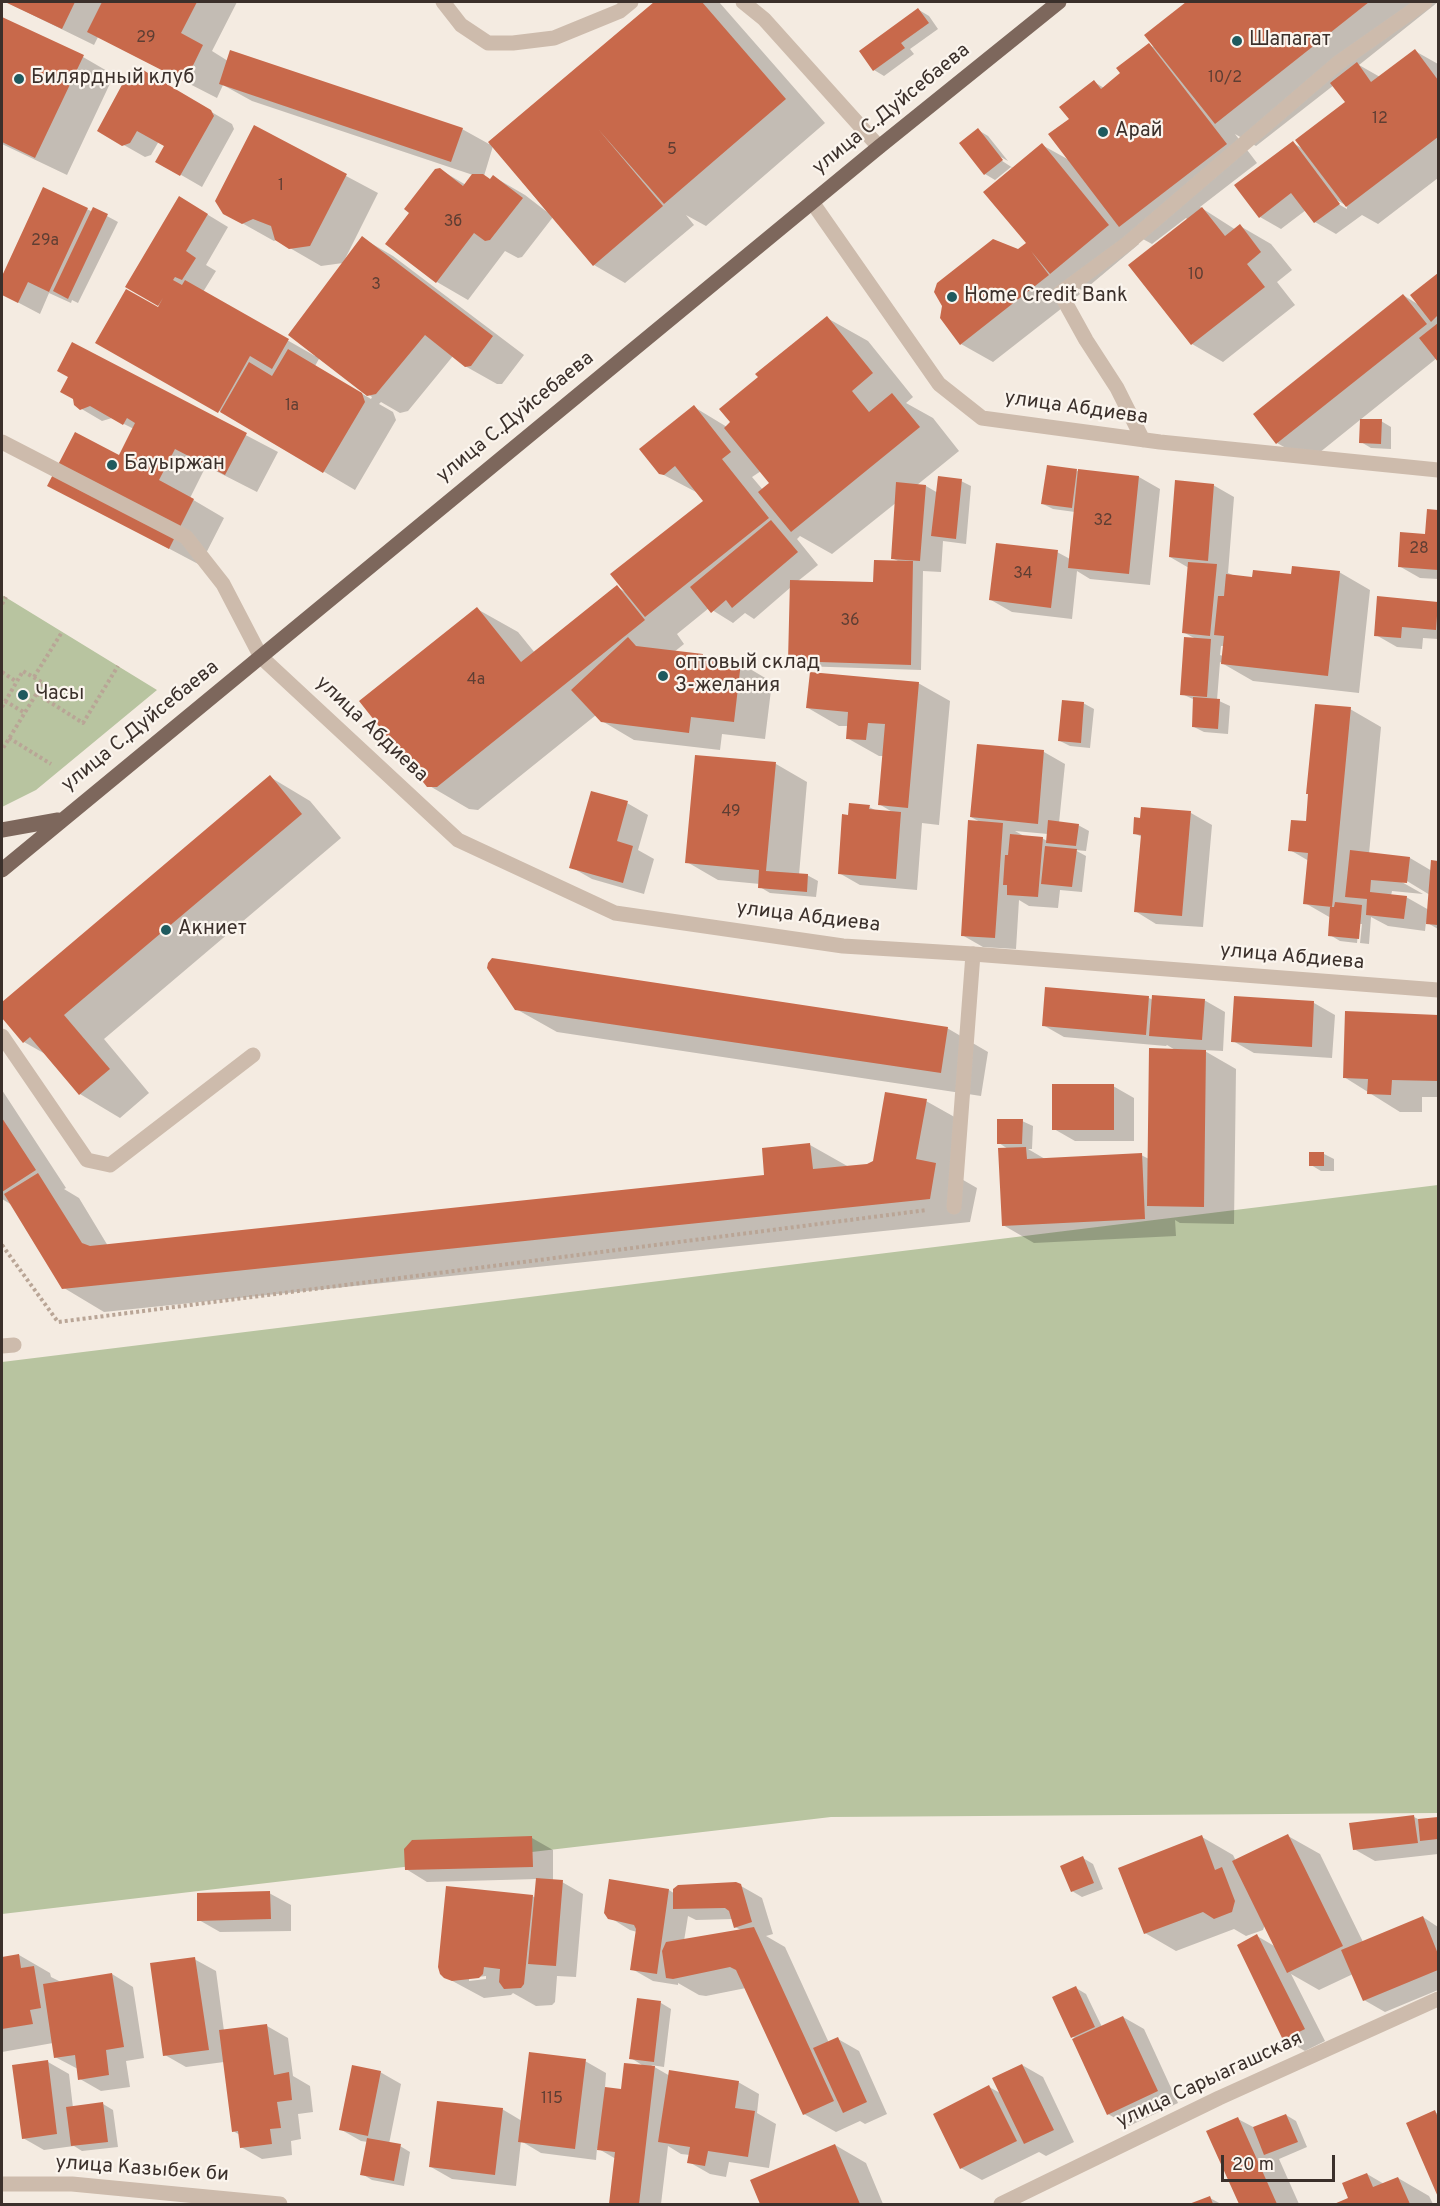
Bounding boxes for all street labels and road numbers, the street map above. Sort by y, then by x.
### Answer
street label: улица С.Дуйсебаева [809,39,975,181]
street label: улица С.Дуйсебаева [433,347,599,489]
street label: улица Абдиева [1003,387,1149,431]
street label: улица С.Дуйсебаева [58,656,224,798]
street label: улица Абдиева [310,672,432,788]
street label: улица Абдиева [735,897,881,939]
street label: улица Абдиева [1219,940,1365,976]
street label: улица Сарыагашская [1113,2027,1307,2135]
street label: улица Казыбек би [54,2152,230,2188]

